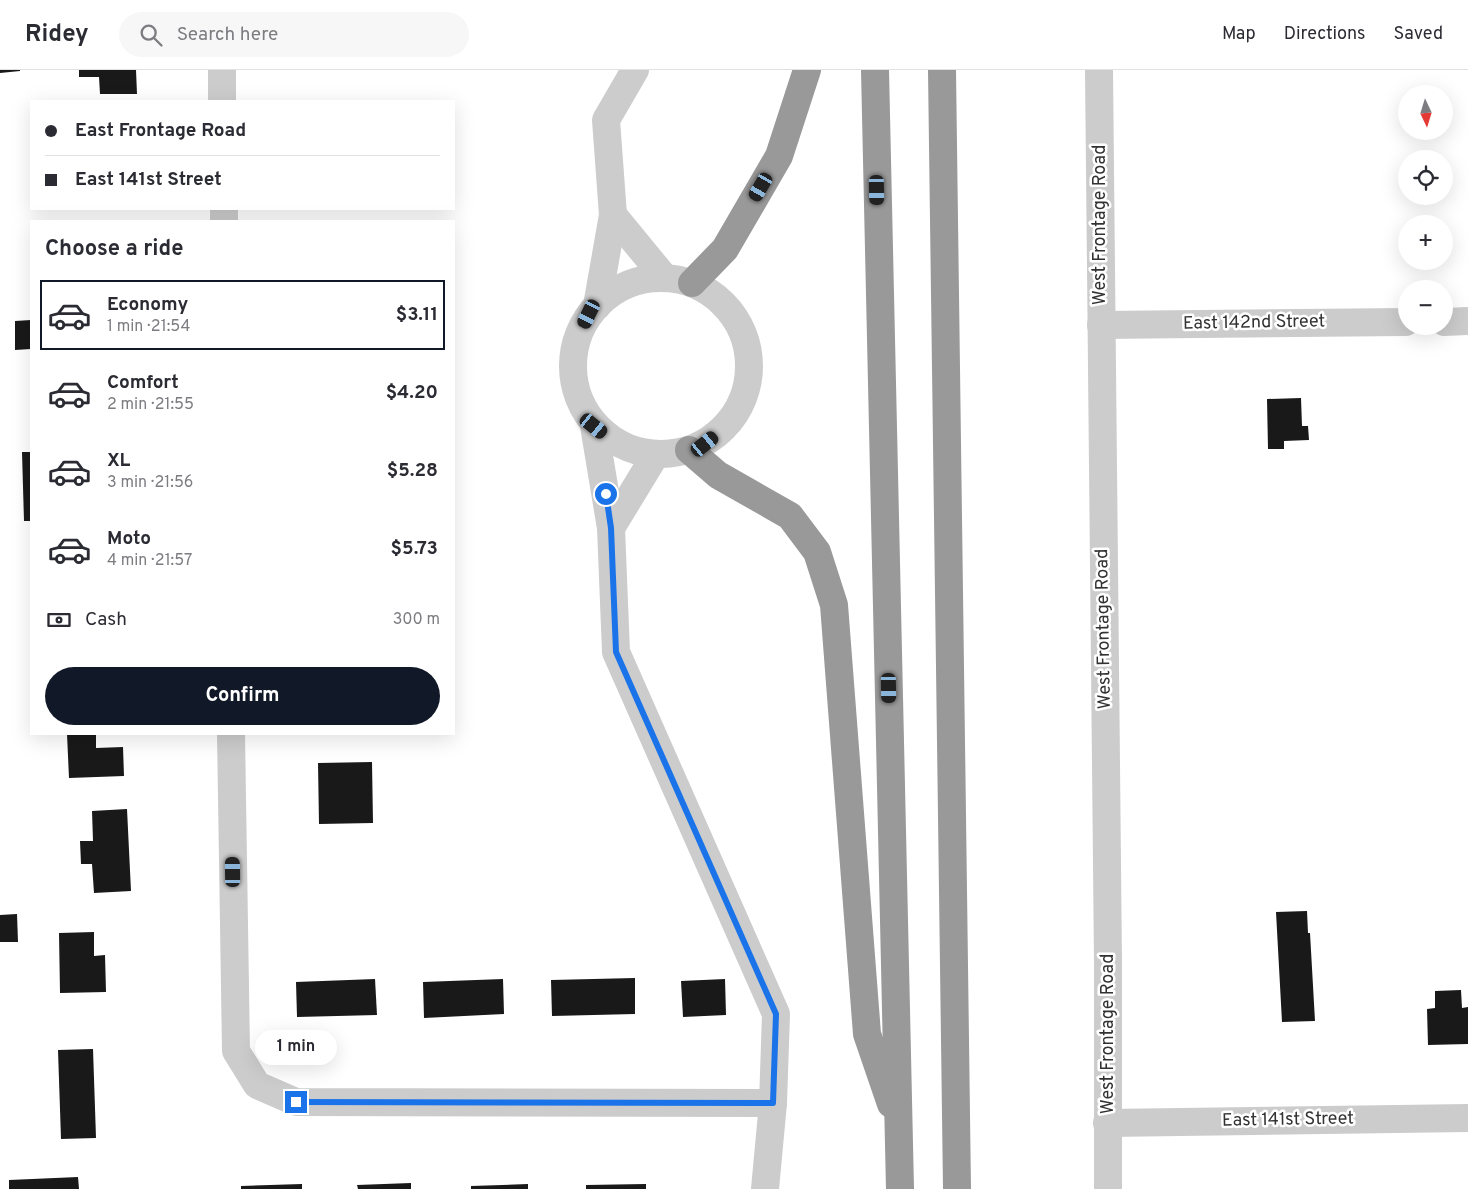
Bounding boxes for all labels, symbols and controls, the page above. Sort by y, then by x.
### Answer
search box [119,12,469,57]
text: Ridey [25,20,89,50]
icon: search [137,21,165,49]
text: Search here [177,23,278,47]
text: Map [1222,23,1256,46]
text: Directions [1284,23,1366,46]
text: Saved [1394,23,1443,46]
north arrow [1398,85,1452,140]
map controls [1398,85,1453,335]
text: East Frontage Road [75,119,246,143]
street label: West Frontage Road [1089,145,1112,305]
button: locate [1398,150,1453,205]
text: East 141st Street [75,168,222,192]
car [747,170,774,204]
car [869,175,884,205]
button: + [1398,215,1453,270]
text: Choose a ride [45,236,183,263]
button: − [1398,280,1453,335]
icon: car [47,293,92,338]
text: Economy [107,293,188,317]
car [575,297,602,331]
text: $3.11 [396,303,438,327]
street label: East 142nd Street [1183,310,1325,336]
text: 1 min · 21:54 [107,317,190,337]
icon: car [47,371,92,416]
text: Comfort [107,371,179,395]
text: $4.20 [386,381,438,405]
text: 2 min · 21:55 [107,395,194,415]
car [577,411,610,441]
car [688,429,721,459]
icon: car [47,449,92,494]
text: XL [107,449,130,473]
text: $5.28 [387,459,438,483]
text: 3 min · 21:56 [107,473,193,493]
route start [595,483,617,505]
icon: car [47,527,92,572]
text: Moto [107,527,151,551]
text: $5.73 [391,537,438,561]
street label: West Frontage Road [1091,548,1117,710]
text: 4 min · 21:57 [107,551,192,571]
icon: cash [45,606,73,634]
text: Cash [85,608,127,632]
text: 300 m [393,610,440,630]
button: Confirm [45,667,440,725]
car [881,673,896,703]
car [225,857,240,887]
street label: West Frontage Road [1097,954,1120,1114]
callout: 1 min [255,1030,337,1064]
text: 1 min [277,1037,315,1057]
route end [285,1091,307,1113]
street label: East 141st Street [1222,1107,1354,1133]

